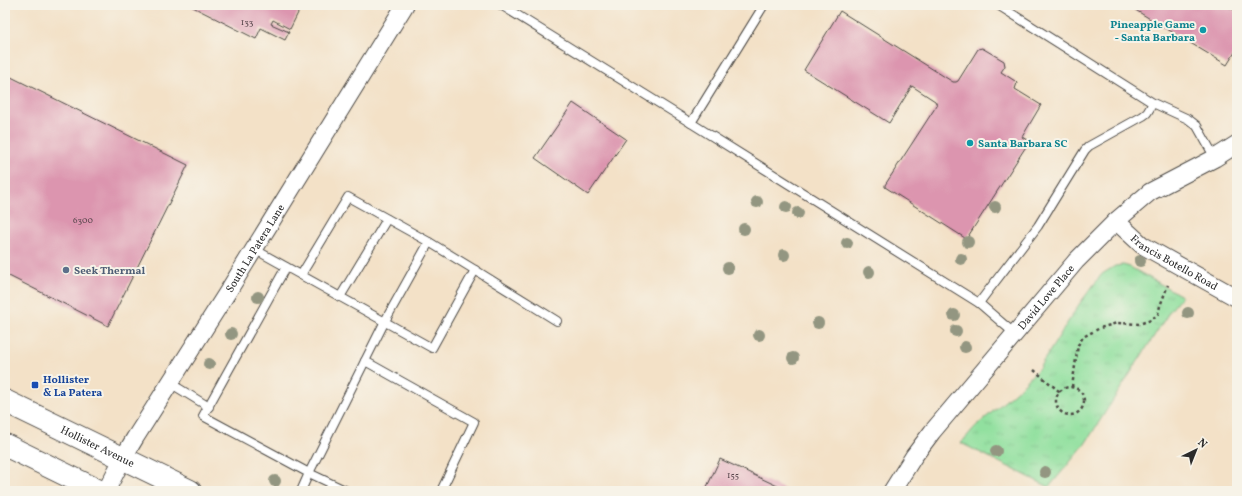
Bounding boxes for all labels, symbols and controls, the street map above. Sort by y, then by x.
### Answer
house number: 133 [241,16,254,29]
place label: Pineapple Game - Santa Barbara [1110,18,1195,46]
marker: Pineapple Game - Santa Barbara [1198,25,1208,35]
place label: Santa Barbara SC [978,137,1068,152]
marker: Santa Barbara SC [965,138,975,148]
street label: South La Patera Lane [223,202,289,296]
house number: 6300 [73,214,94,227]
street label: Francis Botello Road [1126,232,1220,295]
street label: David Love Place [1015,262,1079,334]
place label: Seek Thermal [74,264,146,279]
marker: Seek Thermal [61,265,71,275]
place label: Hollister & La Patera [43,373,102,401]
marker: Hollister & La Patera [30,380,40,390]
street label: Hollister Avenue [57,423,136,472]
north arrow [1176,430,1216,470]
text: N [1194,436,1210,452]
house number: 155 [727,469,739,482]

